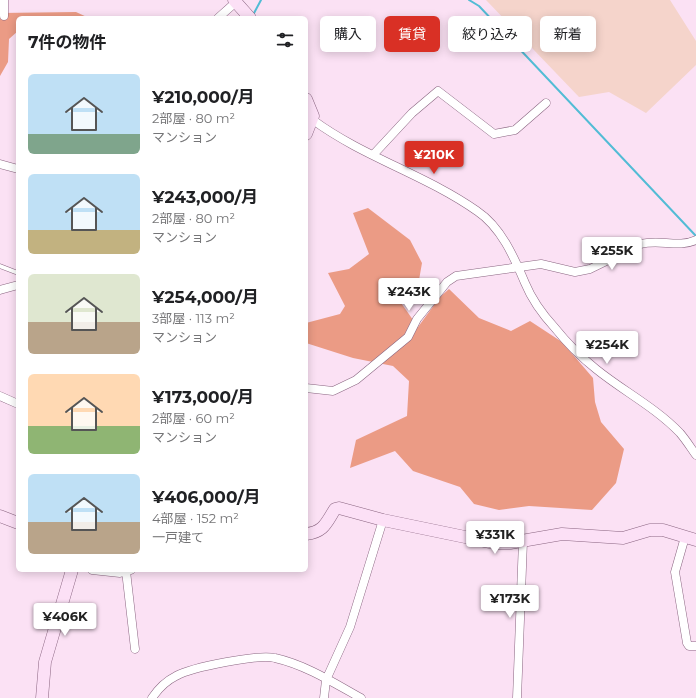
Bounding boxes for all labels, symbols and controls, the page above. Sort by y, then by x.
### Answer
chip: 購入 [320,16,376,52]
chip: 賃貸 [384,16,440,52]
chip: 絞り込み [448,16,532,52]
chip: 新着 [540,16,596,52]
icon: filters [274,29,296,51]
text: 7件の物件 [28,32,107,52]
text: ¥210,000/月 [152,87,255,107]
icon: home [60,90,108,138]
text: 2部屋 · 80 m² [152,110,235,126]
text: マンション [152,129,217,145]
pin: ¥210K [406,141,462,175]
text: ¥210K [414,146,454,162]
text: ¥243,000/月 [152,187,258,207]
icon: home [60,190,108,238]
text: 2部屋 · 80 m² [152,210,235,226]
text: マンション [152,229,217,245]
pin: ¥255K [584,237,640,271]
text: ¥255K [591,242,633,258]
pin: ¥243K [381,278,437,312]
text: ¥243K [387,283,431,299]
text: ¥254,000/月 [152,287,259,307]
icon: home [60,290,108,338]
text: 3部屋 · 113 m² [152,310,235,326]
text: マンション [152,329,217,345]
pin: ¥254K [579,331,635,365]
text: ¥254K [585,336,629,352]
text: ¥173,000/月 [152,387,254,407]
icon: home [60,390,108,438]
text: 2部屋 · 60 m² [152,410,235,426]
text: マンション [152,429,217,445]
text: ¥406,000/月 [152,487,261,507]
icon: home [60,490,108,538]
text: 4部屋 · 152 m² [152,510,239,526]
pin: ¥331K [467,521,523,555]
text: ¥331K [475,526,515,542]
text: 一戸建て [152,529,204,545]
pin: ¥173K [482,585,538,619]
text: ¥173K [490,590,530,606]
pin: ¥406K [37,603,93,637]
text: ¥406K [42,608,88,624]

